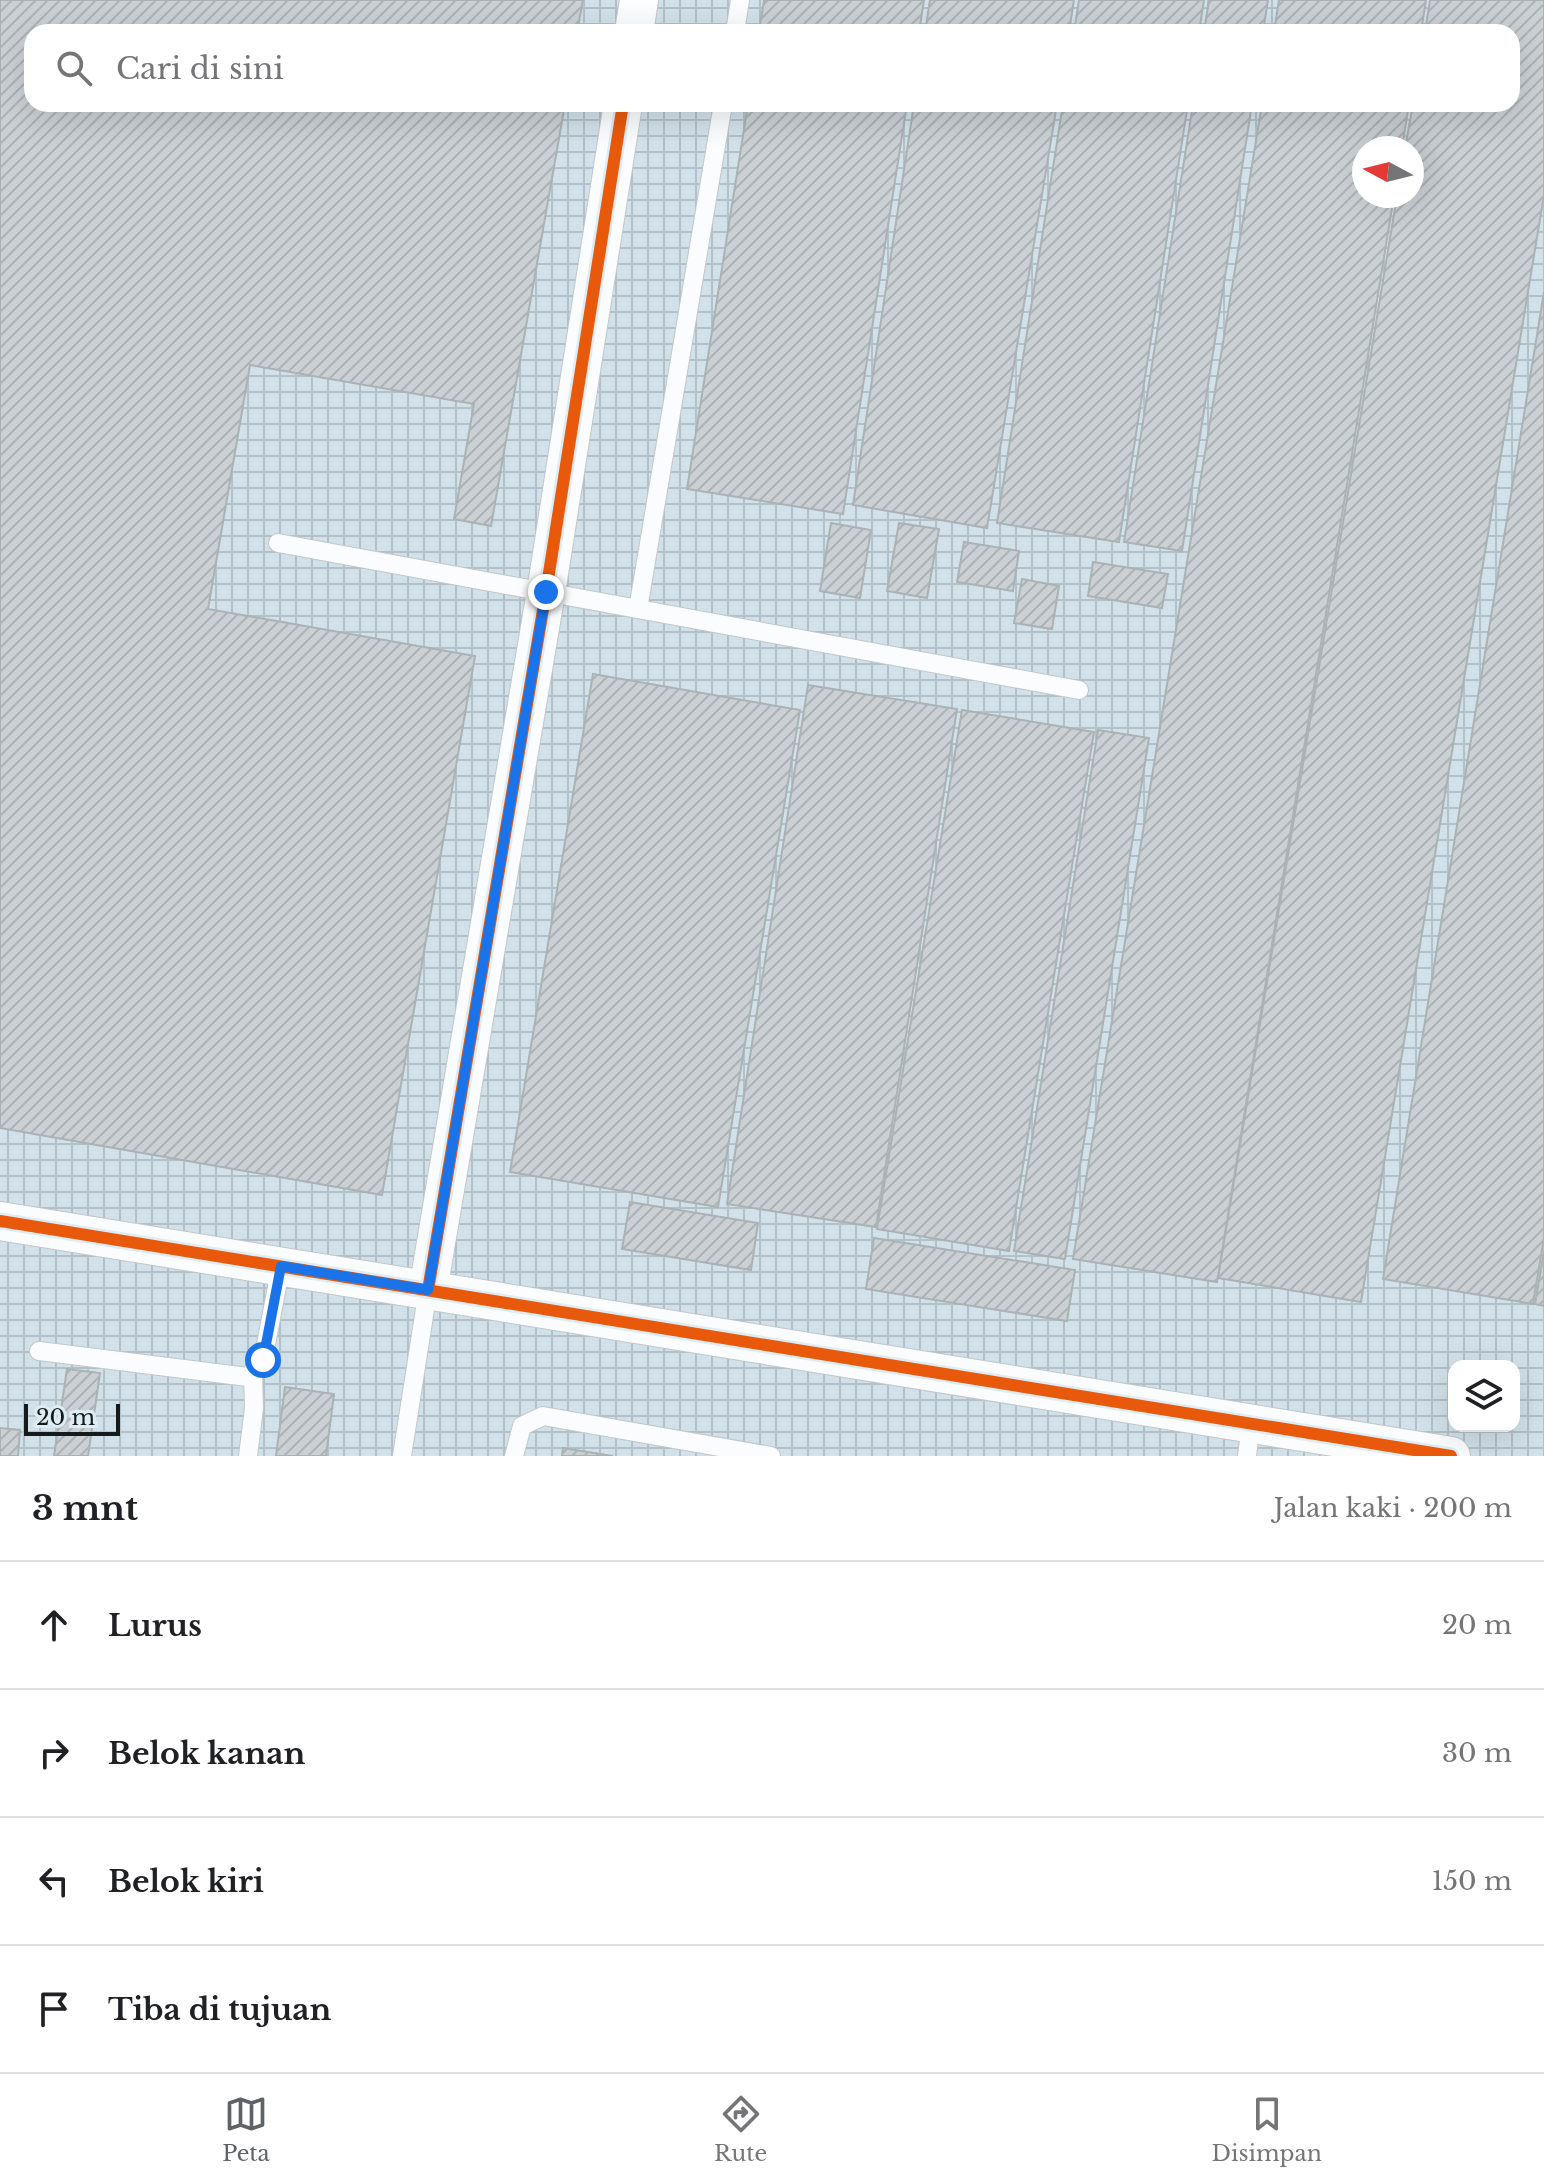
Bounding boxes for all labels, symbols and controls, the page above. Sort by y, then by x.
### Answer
search box [24,24,1520,112]
icon: search [52,46,96,90]
text: Cari di sini [116,50,284,87]
north arrow [1352,136,1424,208]
route end [528,574,564,610]
route start [245,1342,281,1378]
map controls [1448,1360,1520,1432]
button: layers [1448,1360,1520,1432]
scale bar [24,1400,120,1436]
text: 20 m [36,1404,95,1431]
text: 3 mnt [32,1487,138,1529]
text: Jalan kaki · 200 m [1274,1492,1512,1524]
icon: ahead [32,1603,76,1647]
text: Lurus [108,1607,202,1644]
text: 20 m [1442,1609,1512,1641]
icon: right [32,1731,76,1775]
text: Belok kanan [108,1735,305,1772]
text: 30 m [1442,1737,1512,1769]
icon: left [32,1859,76,1903]
text: Belok kiri [108,1863,264,1900]
text: 150 m [1432,1865,1512,1897]
icon: arrive [32,1987,76,2031]
text: Tiba di tujuan [108,1991,331,2028]
tab: Peta [222,2092,270,2167]
tab: Rute [714,2092,767,2167]
tab: Disimpan [1211,2092,1322,2167]

